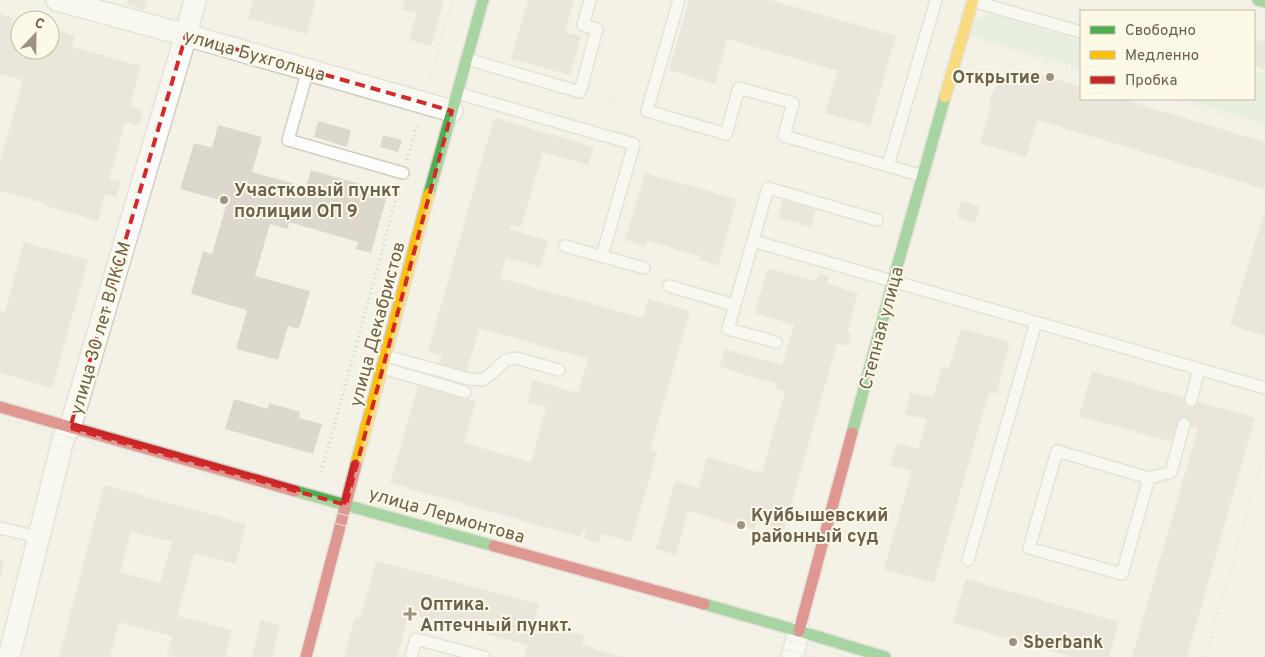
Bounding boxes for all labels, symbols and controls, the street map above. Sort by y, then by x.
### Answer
north arrow [10,10,60,60]
legend [1080,10,1255,100]
text: С [32,15,47,34]
text: Свободно [1125,22,1196,41]
street label: улица Бухгольца [181,25,328,88]
text: Медленно [1125,47,1199,66]
place label: Открытие [952,67,1040,90]
marker: Открытие [1044,71,1056,83]
text: Пробка [1125,72,1177,91]
place label: Участковый пункт полиции ОП 9 [234,180,400,224]
marker: Участковый пункт полиции ОП 9 [218,194,230,206]
street label: улица 30 лет ВЛКСМ [66,239,137,418]
street label: улица Декабристов [345,239,412,409]
street label: Степная улица [855,264,910,392]
street label: улица Лермонтова [366,483,527,550]
place label: Куйбышевский районный суд [751,505,888,549]
marker: Куйбышевский районный суд [735,519,747,531]
place label: Оптика. Аптечный пункт. [420,594,572,638]
marker: Оптика. Аптечный пункт. [404,608,416,620]
place label: Sberbank [1023,632,1103,655]
marker: Sberbank [1007,636,1019,648]

